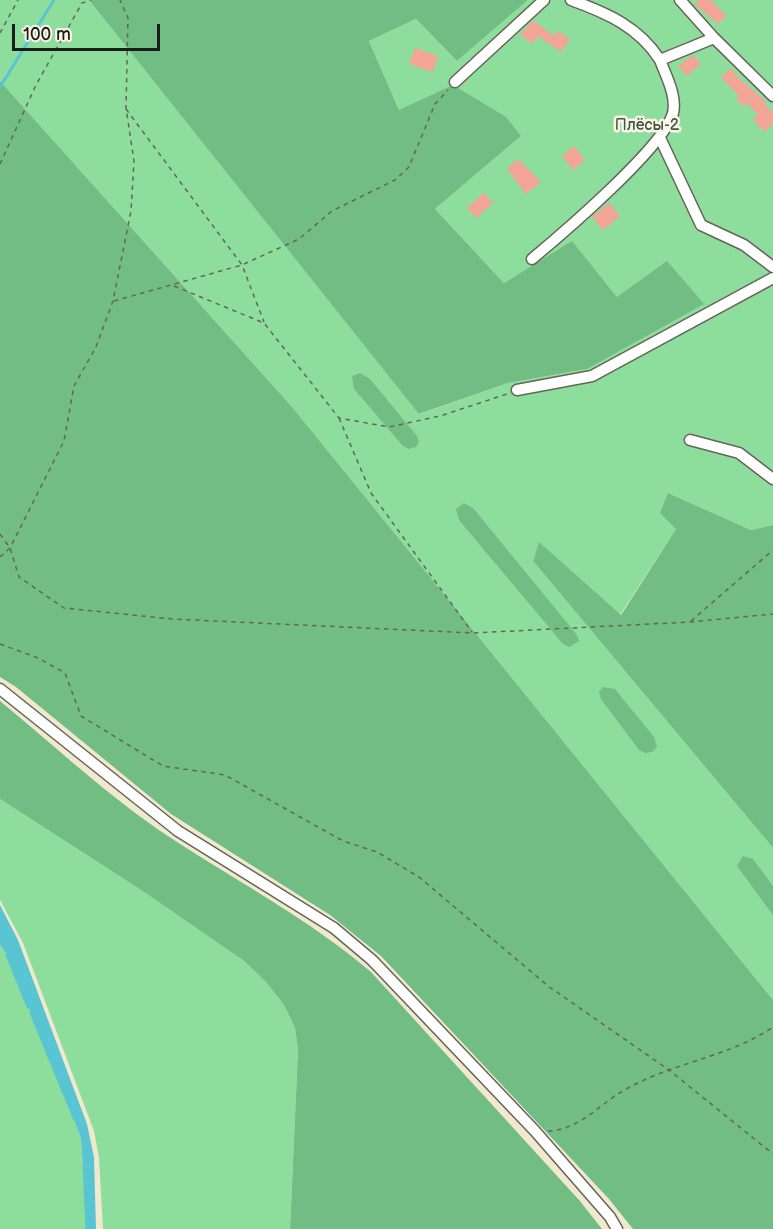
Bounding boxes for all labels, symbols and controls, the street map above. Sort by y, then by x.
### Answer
scale bar [15,12,164,50]
text: 100 m [23,24,71,45]
park label: Плёсы-2 [615,116,679,136]

